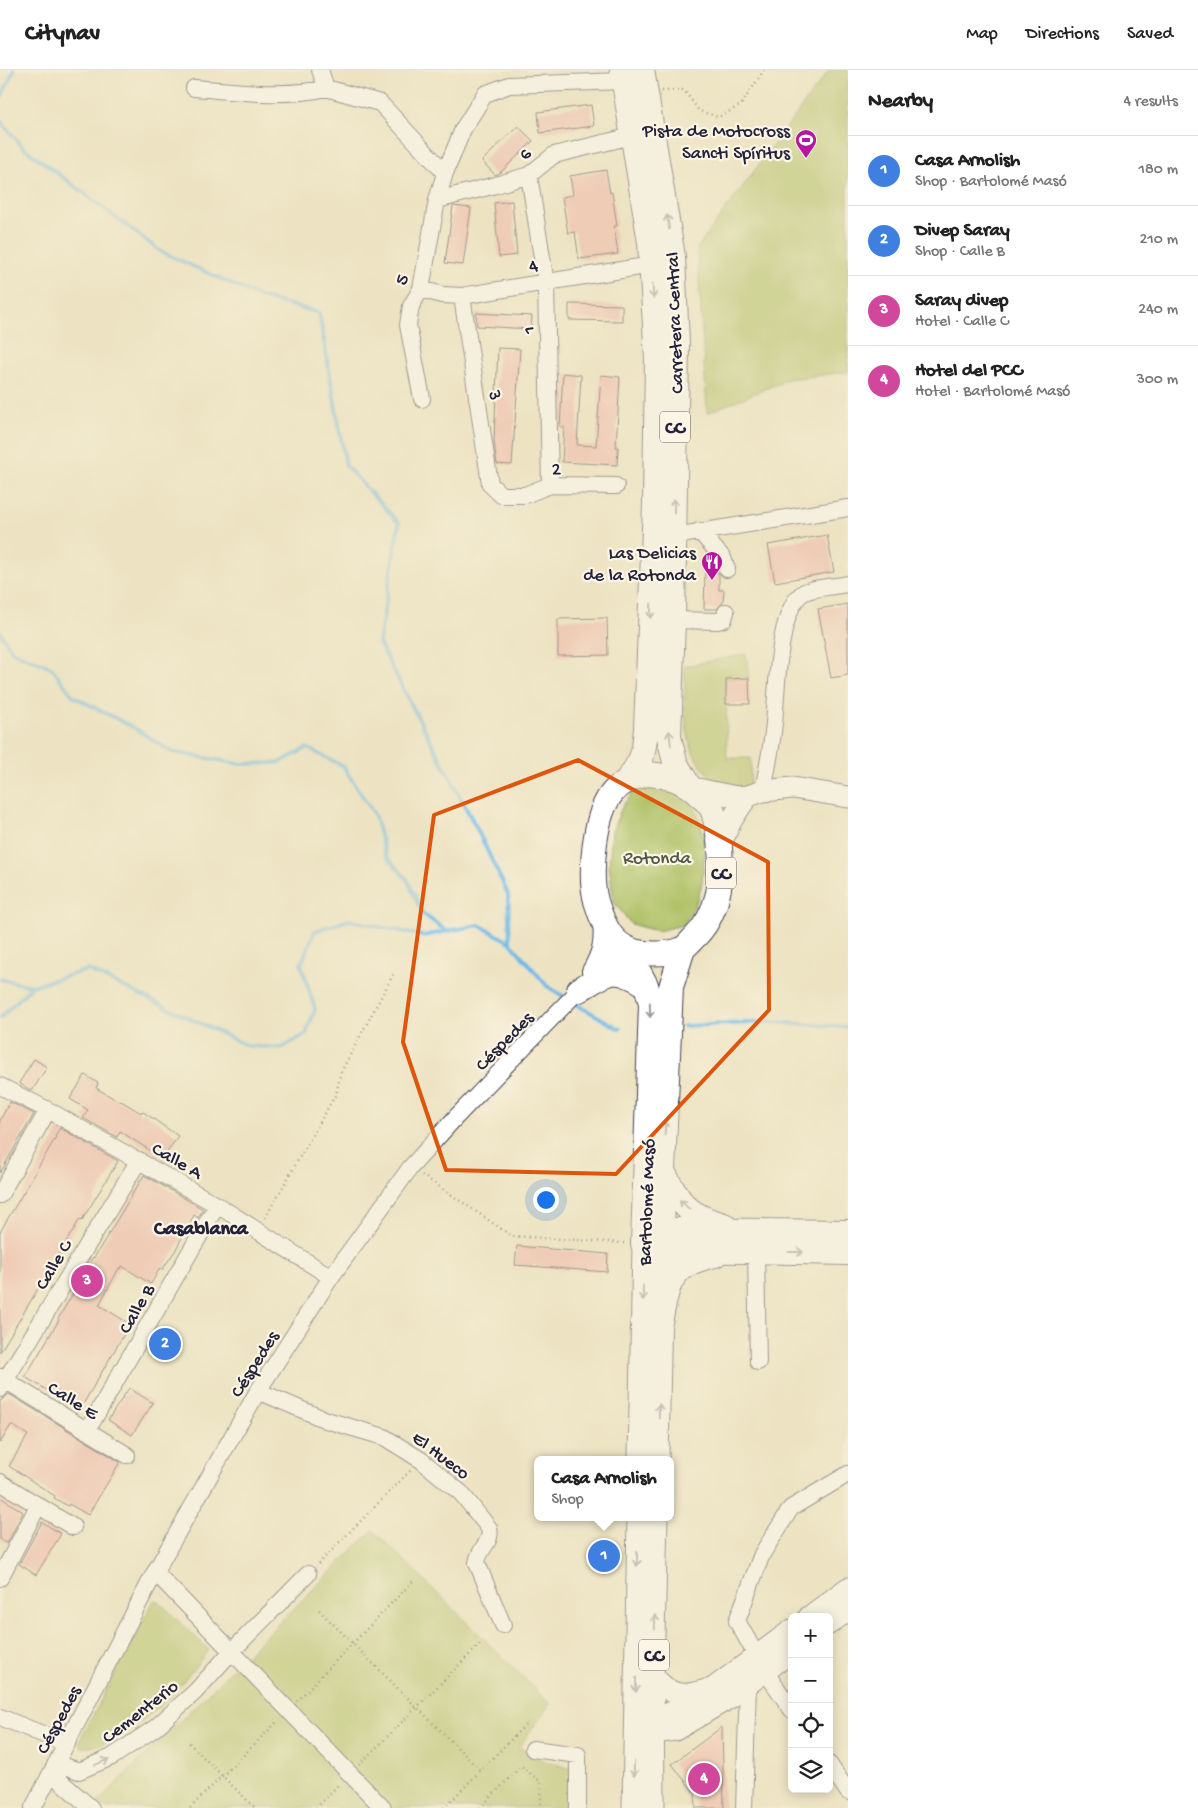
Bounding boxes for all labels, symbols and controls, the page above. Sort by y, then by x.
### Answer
text: Citynav [25,20,100,49]
text: Map [966,24,998,45]
text: Directions [1026,24,1099,45]
text: Saved [1127,24,1173,45]
text: Nearby [868,90,933,115]
text: 4 results [1123,93,1178,112]
place label: Pista de Motocross Sancti Spíritus [641,121,791,166]
sports icon: Pista de Motocross Sancti Spíritus [794,128,818,159]
street label: 6 [516,142,537,167]
text: Casa Arnolish [915,150,1020,173]
text: 1 [881,161,887,180]
text: 180 m [1139,161,1178,180]
text: Shop · Bartolomé Masó [915,173,1067,192]
one-way arrow [662,214,672,230]
text: Divep Saray [915,220,1010,243]
text: 2 [880,231,888,250]
text: 210 m [1139,231,1178,250]
text: Shop · Calle B [915,243,1005,262]
street label: Carretera Central [663,252,690,394]
street label: 4 [527,255,540,280]
street label: 5 [391,272,416,289]
one-way arrow [649,283,658,299]
text: Saray divep [915,290,1008,313]
text: 3 [880,301,888,320]
text: 240 m [1138,301,1178,320]
text: Hotel · Calle C [915,313,1009,332]
street label: 1 [519,326,542,335]
text: Hotel del PCC [915,360,1023,383]
text: 4 [880,371,888,390]
text: 300 m [1136,371,1178,390]
text: Hotel · Bartolomé Masó [915,383,1070,402]
street label: 3 [481,388,506,402]
road number: CC [660,412,690,442]
street label: 2 [551,459,562,482]
one-way arrow [669,498,679,514]
place label: Las Delicias de la Rotonda [583,543,697,588]
restaurant icon: Las Delicias de la Rotonda [700,550,724,581]
one-way arrow [646,603,655,619]
one-way arrow [665,731,675,747]
park label: Rotonda [623,848,693,871]
road number: CC [706,858,736,888]
one-way arrow [645,1002,655,1018]
street label: Céspedes [471,1007,540,1077]
one-way arrow [660,1121,669,1137]
street label: Calle A [147,1138,207,1187]
street label: Bartolomé Masó [635,1138,662,1267]
your location [533,1187,559,1213]
one-way arrow [679,1200,692,1211]
district label: Casablanca [153,1219,249,1242]
street label: Calle C [31,1235,80,1295]
one-way arrow [788,1247,804,1257]
pin: 3 [71,1262,103,1300]
street label: Calle B [115,1280,162,1339]
one-way arrow [638,1284,648,1301]
pin: 2 [149,1325,181,1363]
street label: Céspedes [227,1326,286,1402]
street label: Calle E [43,1378,103,1427]
one-way arrow [654,1403,663,1419]
street label: El Hueco [406,1428,473,1486]
popup [534,1456,674,1521]
text: Casa Arnolish [551,1468,657,1491]
text: Shop [551,1491,584,1510]
pin: 1 [588,1537,620,1575]
one-way arrow [632,1551,642,1567]
map controls [788,1613,833,1793]
button: + [788,1613,833,1658]
one-way arrow [650,1615,659,1631]
road number: CC [639,1640,669,1670]
button: − [788,1658,833,1703]
street label: Cementerio [98,1676,184,1750]
one-way arrow [631,1677,640,1693]
street label: Céspedes [33,1682,88,1759]
button: locate [788,1703,833,1748]
button: layers [788,1748,833,1793]
one-way arrow [94,1756,109,1766]
one-way arrow [629,1760,639,1777]
pin: 4 [688,1760,720,1798]

